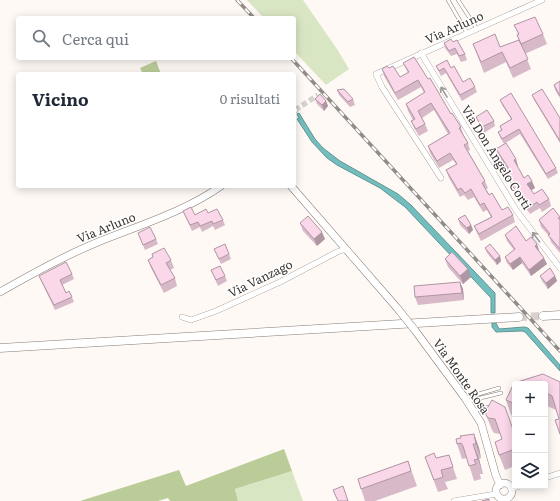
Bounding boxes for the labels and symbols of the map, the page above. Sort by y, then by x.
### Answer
street label: Via Arluno [422,6,486,48]
one-way arrow [440,86,448,98]
street label: Via Don Angelo Corti [458,101,536,213]
street label: Via Arluno [74,207,138,247]
one-way arrow [532,231,541,242]
street label: Via Vanzago [225,255,295,301]
street label: Via Monte Rosa [429,335,495,418]

